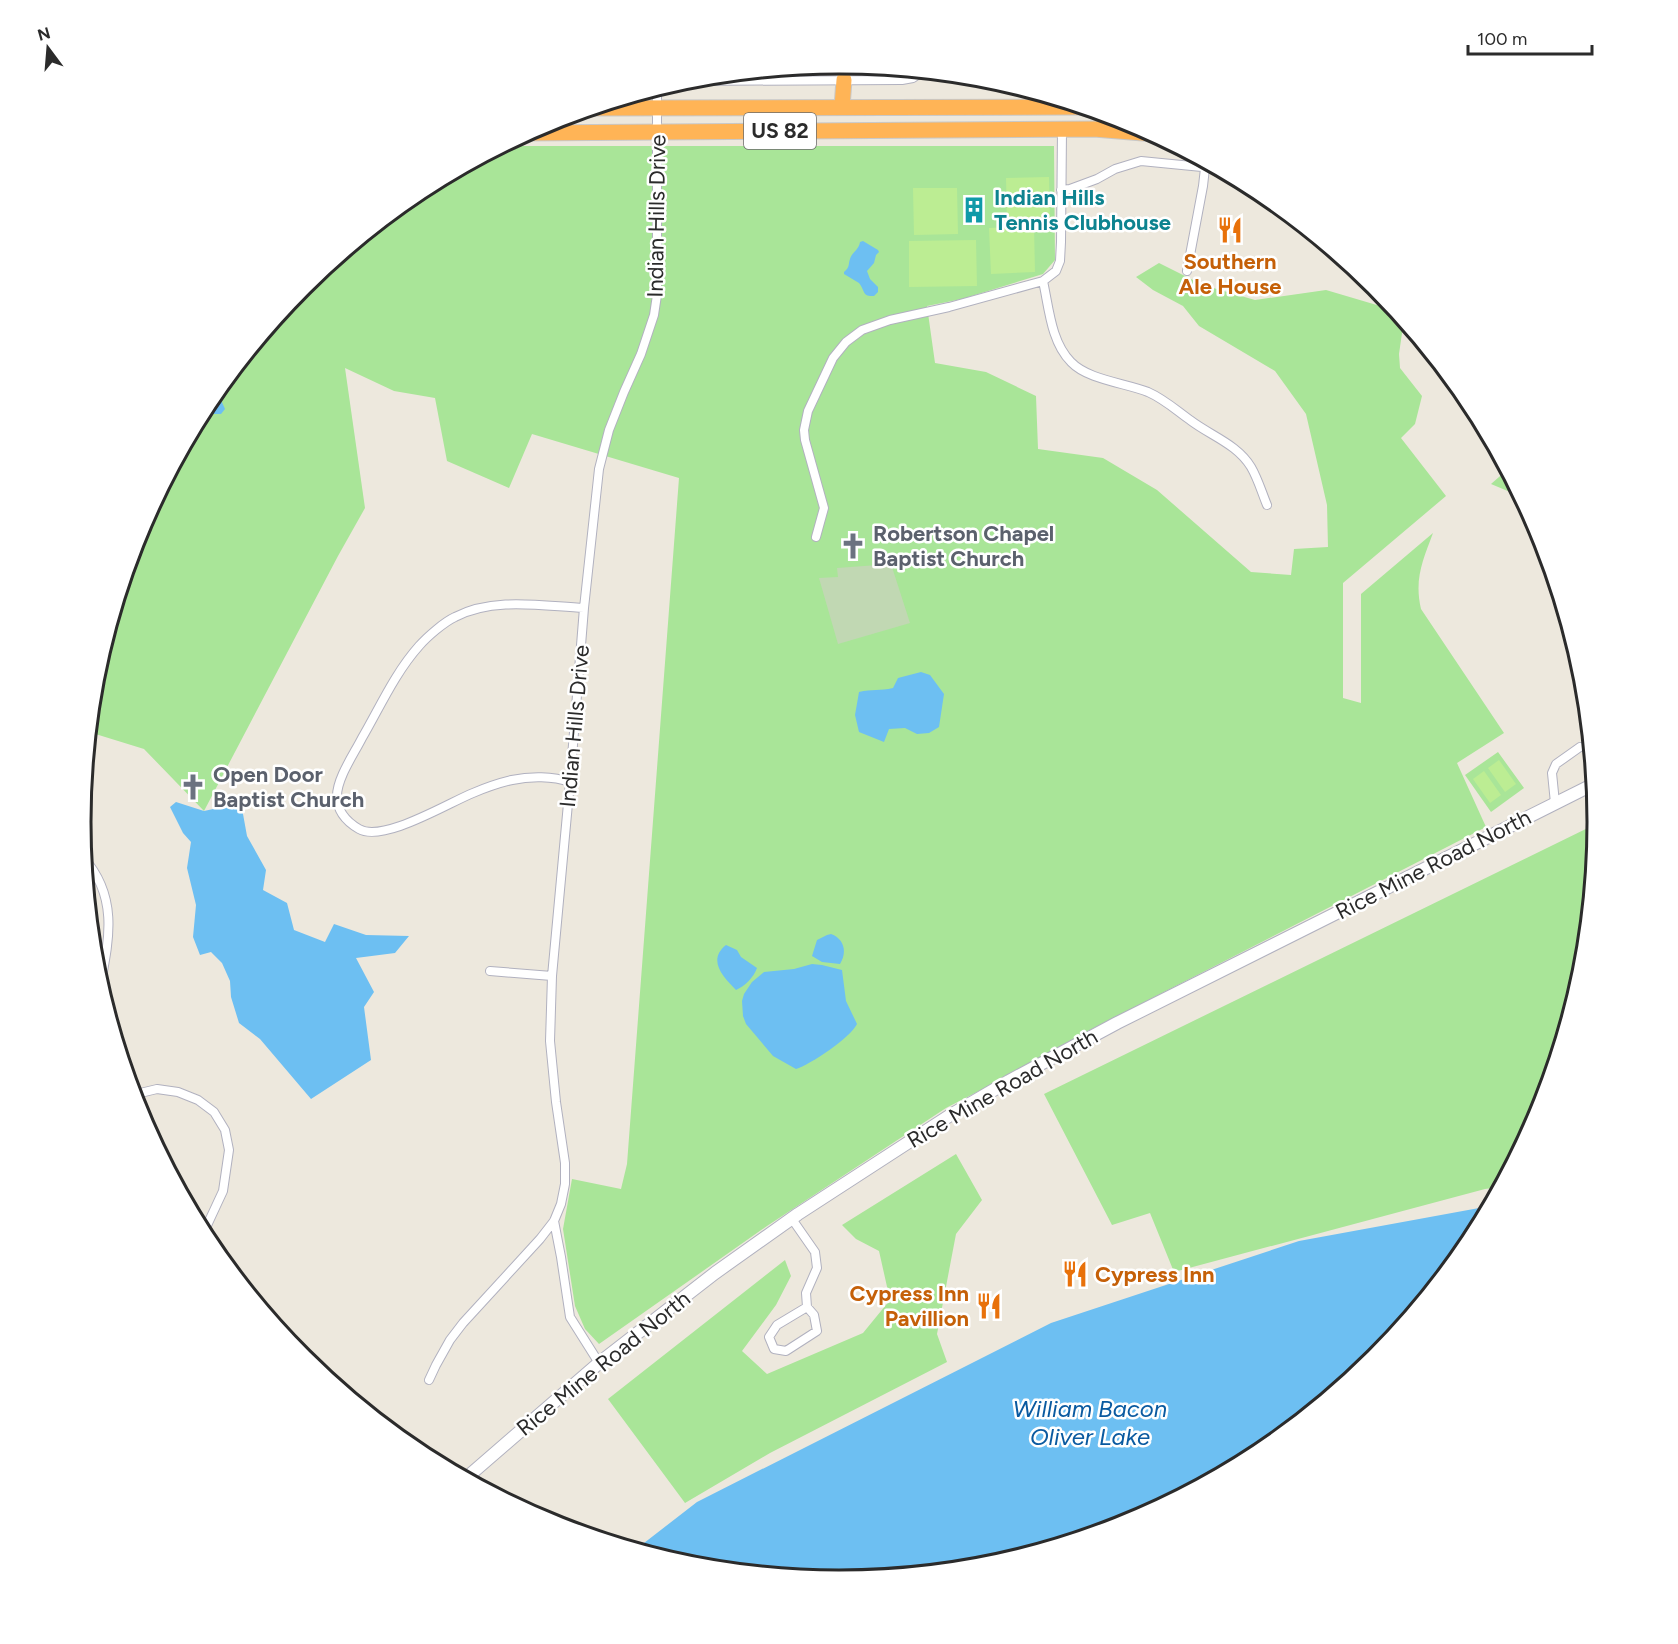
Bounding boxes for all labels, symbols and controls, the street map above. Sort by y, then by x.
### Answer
north arrow [18,18,78,78]
scale bar [1468,18,1592,56]
text: N [35,23,53,45]
text: 100 m [1477,28,1527,50]
road number: US 82 [744,113,816,149]
street label: Indian Hills Drive [642,134,671,298]
place label: Indian Hills Tennis Clubhouse [994,184,1171,236]
building icon: Indian Hills Tennis Clubhouse [959,195,989,225]
restaurant icon: Southern Ale House [1215,215,1245,245]
place label: Southern Ale House [1179,248,1281,300]
place label: Robertson Chapel Baptist Church [873,520,1054,572]
church icon: Robertson Chapel Baptist Church [838,531,868,561]
street label: Indian Hills Drive [554,644,595,808]
place label: Open Door Baptist Church [213,761,364,813]
church icon: Open Door Baptist Church [178,772,208,802]
street label: Rice Mine Road North [1331,803,1535,925]
street label: Rice Mine Road North [902,1023,1102,1154]
restaurant icon: Cypress Inn [1060,1259,1090,1289]
place label: Cypress Inn [1095,1261,1214,1288]
place label: Cypress Inn Pavillion [850,1280,969,1332]
street label: Rice Mine Road North [511,1285,696,1442]
restaurant icon: Cypress Inn Pavillion [974,1291,1004,1321]
water label: William Bacon Oliver Lake [1013,1394,1167,1451]

